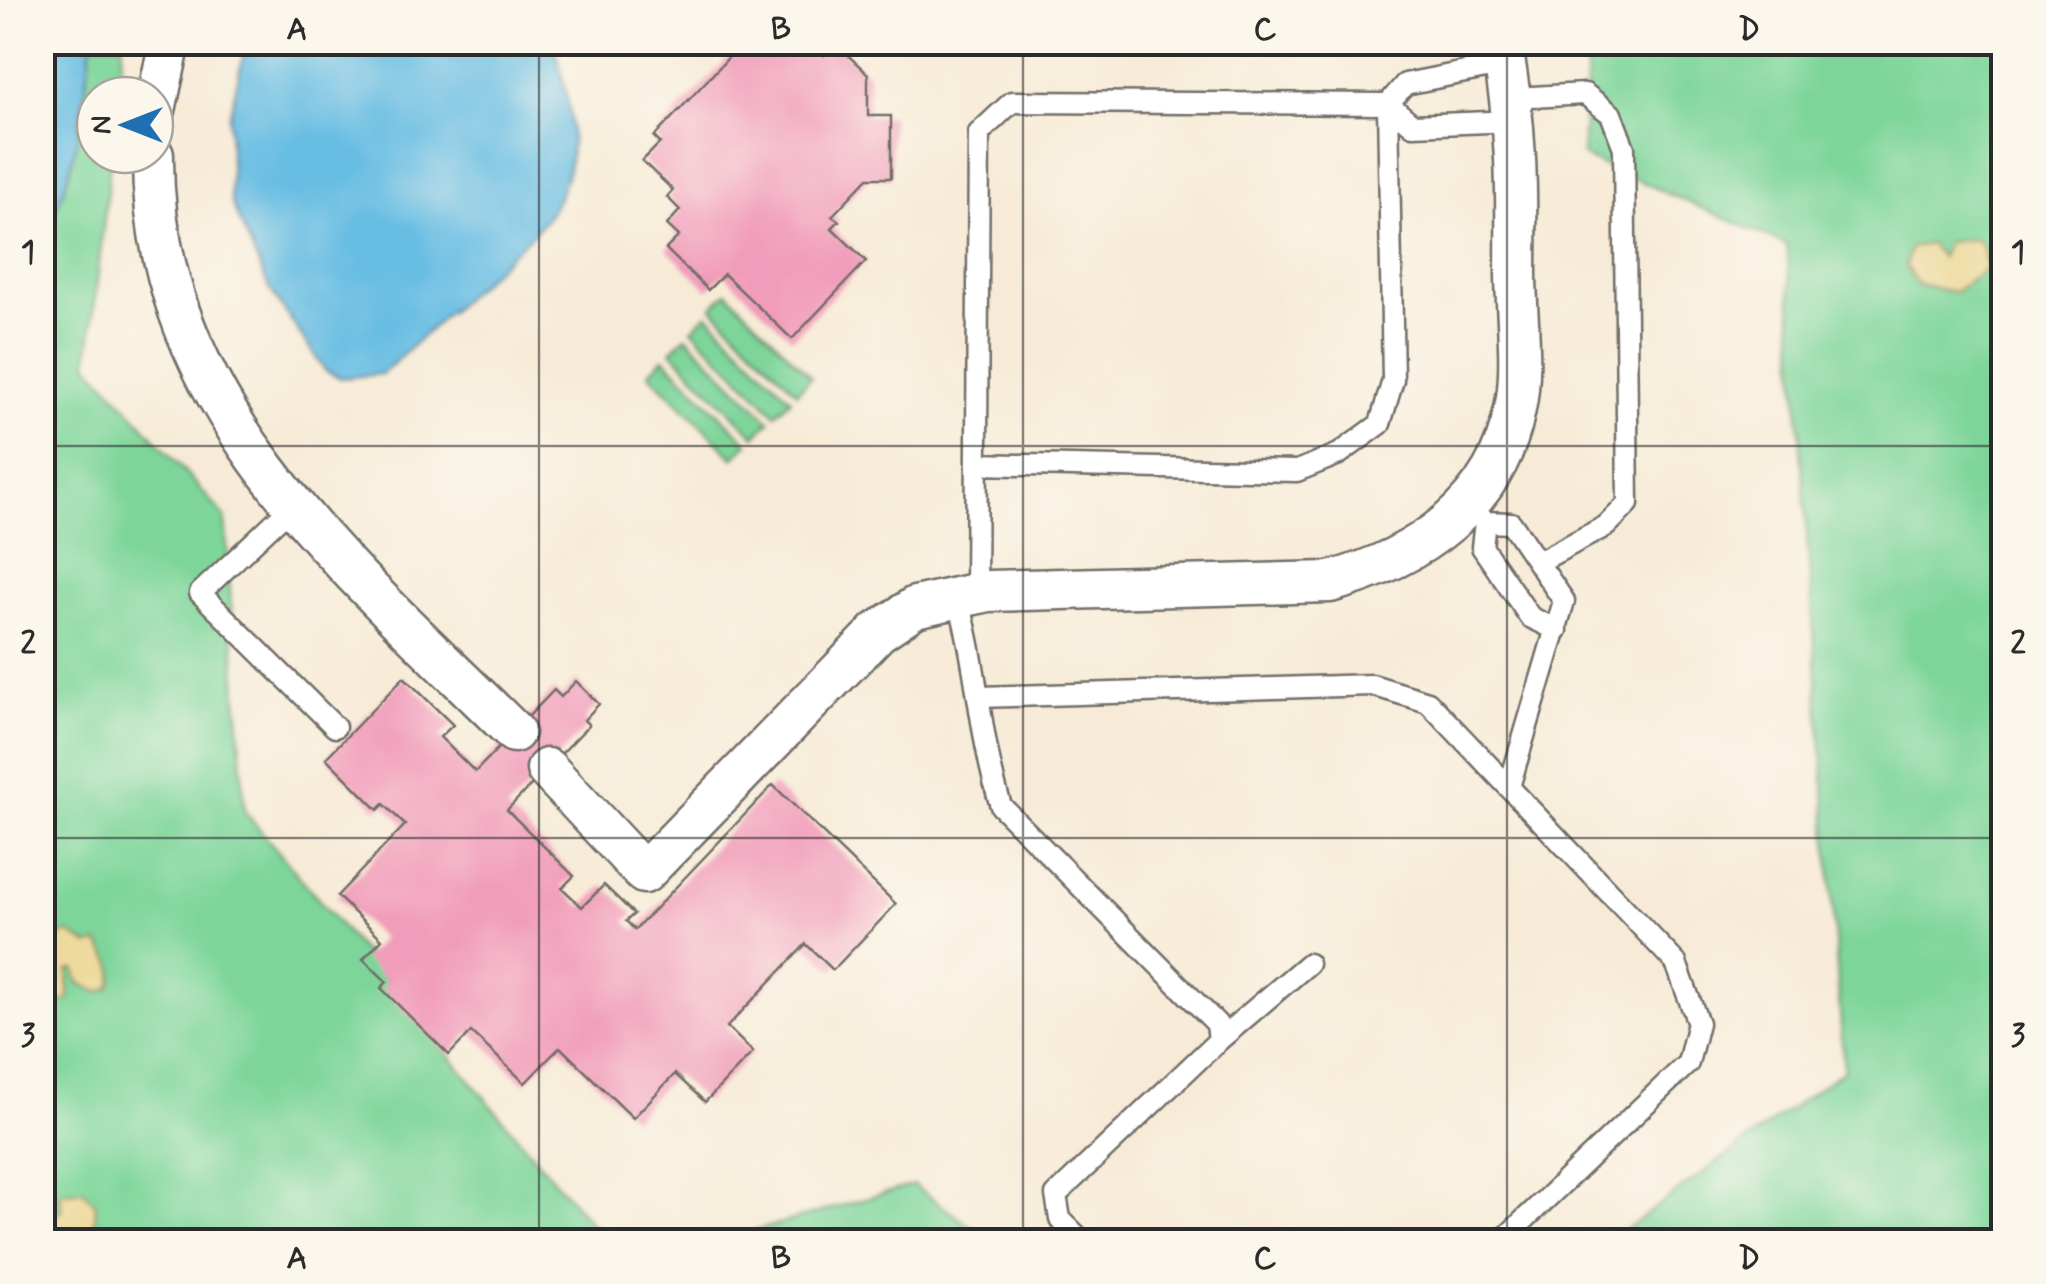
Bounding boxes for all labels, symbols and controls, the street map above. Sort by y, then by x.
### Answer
text: A [287,9,307,51]
text: B [771,9,791,51]
text: C [1254,9,1277,51]
text: D [1738,9,1760,51]
north arrow [75,75,175,175]
text: N [84,116,121,134]
text: 1 [21,232,35,274]
text: 1 [2011,232,2025,274]
text: 2 [20,623,36,665]
text: 2 [2010,623,2026,665]
text: 3 [21,1015,36,1057]
text: 3 [2011,1015,2026,1057]
text: A [287,1238,307,1280]
text: B [771,1238,791,1280]
text: C [1254,1238,1277,1280]
text: D [1738,1238,1760,1280]

